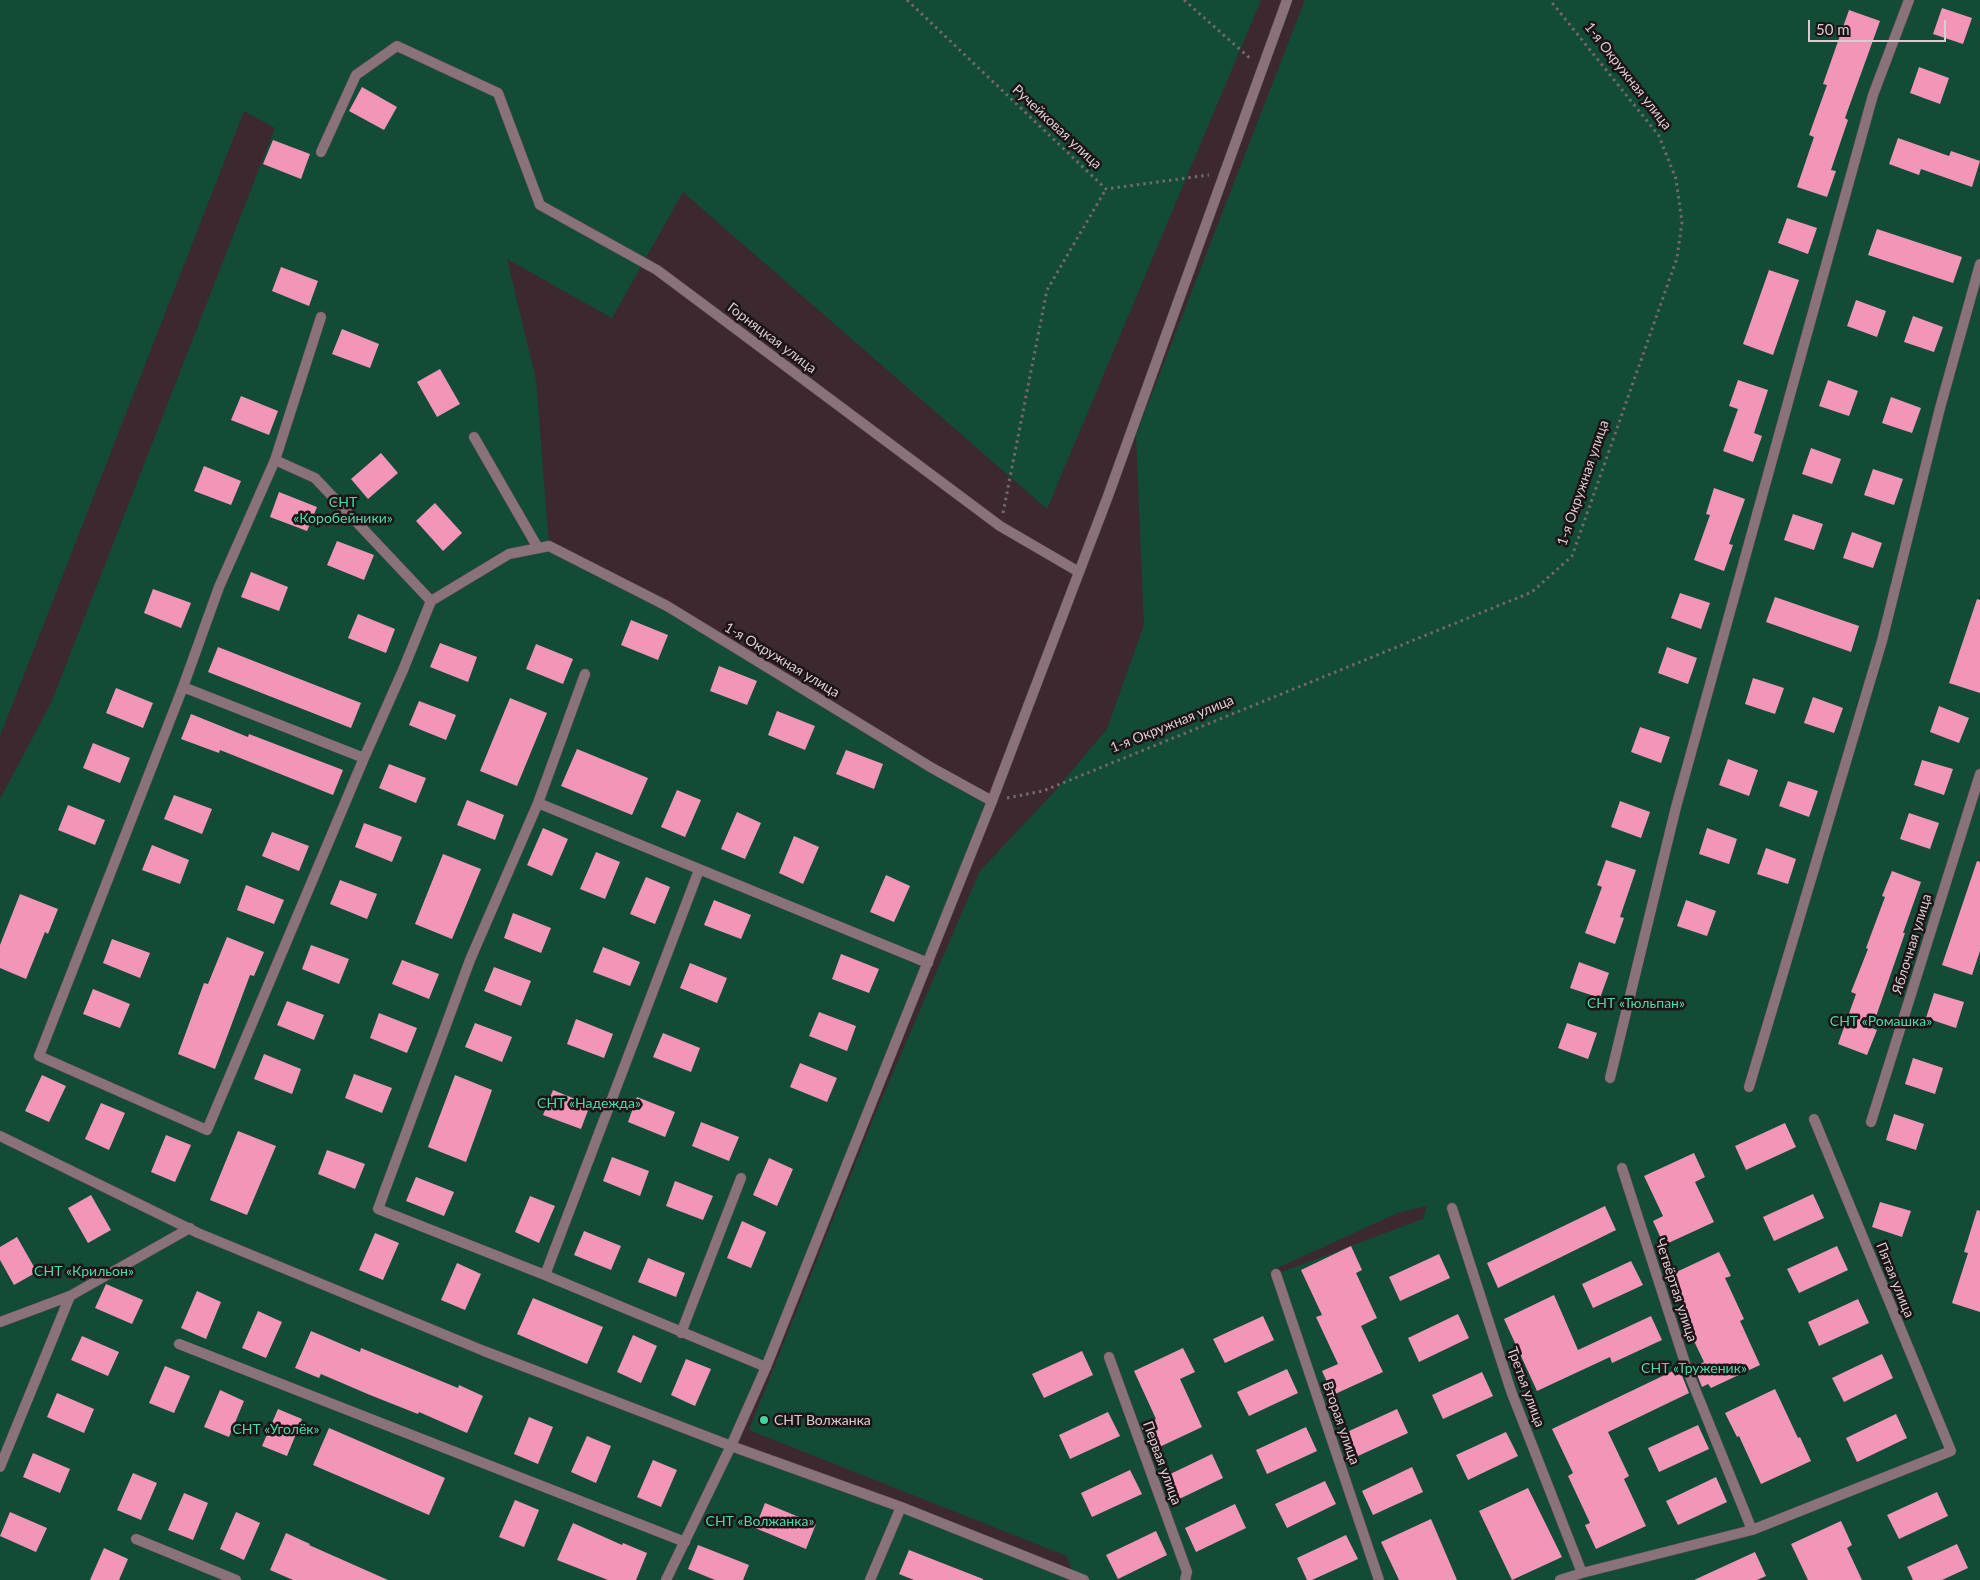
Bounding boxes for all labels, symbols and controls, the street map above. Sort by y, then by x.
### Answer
scale bar [1810,10,1948,42]
street label: 1-я Окружная улица [1581,19,1675,133]
text: 50 m [1816,20,1850,38]
street label: Ручейковая улица [1009,81,1105,173]
street label: Горняцкая улица [724,299,820,377]
street label: 1-я Окружная улица [1554,418,1612,548]
park label: СНТ «Коробейники» [293,494,393,526]
street label: 1-я Окружная улица [721,619,843,701]
street label: 1-я Окружная улица [1108,692,1236,756]
street label: Яблочная улица [1889,892,1935,996]
park label: СНТ «Тюльпан» [1587,995,1685,1011]
park label: СНТ «Ромашка» [1830,1013,1932,1029]
park label: СНТ «Надежда» [537,1095,641,1111]
street label: Четвёртая улица [1651,1236,1701,1344]
street label: Пятая улица [1872,1240,1918,1320]
park label: СНТ «Крильон» [34,1263,134,1279]
street label: Третья улица [1504,1345,1548,1429]
park label: СНТ «Труженик» [1641,1360,1747,1376]
street label: Вторая улица [1319,1379,1363,1467]
place label: СНТ Волжанка [774,1412,871,1428]
marker: СНТ Волжанка [758,1414,770,1426]
street label: Первая улица [1139,1419,1185,1507]
park label: СНТ «Уголёк» [232,1421,320,1437]
park label: СНТ «Волжанка» [706,1513,814,1529]

